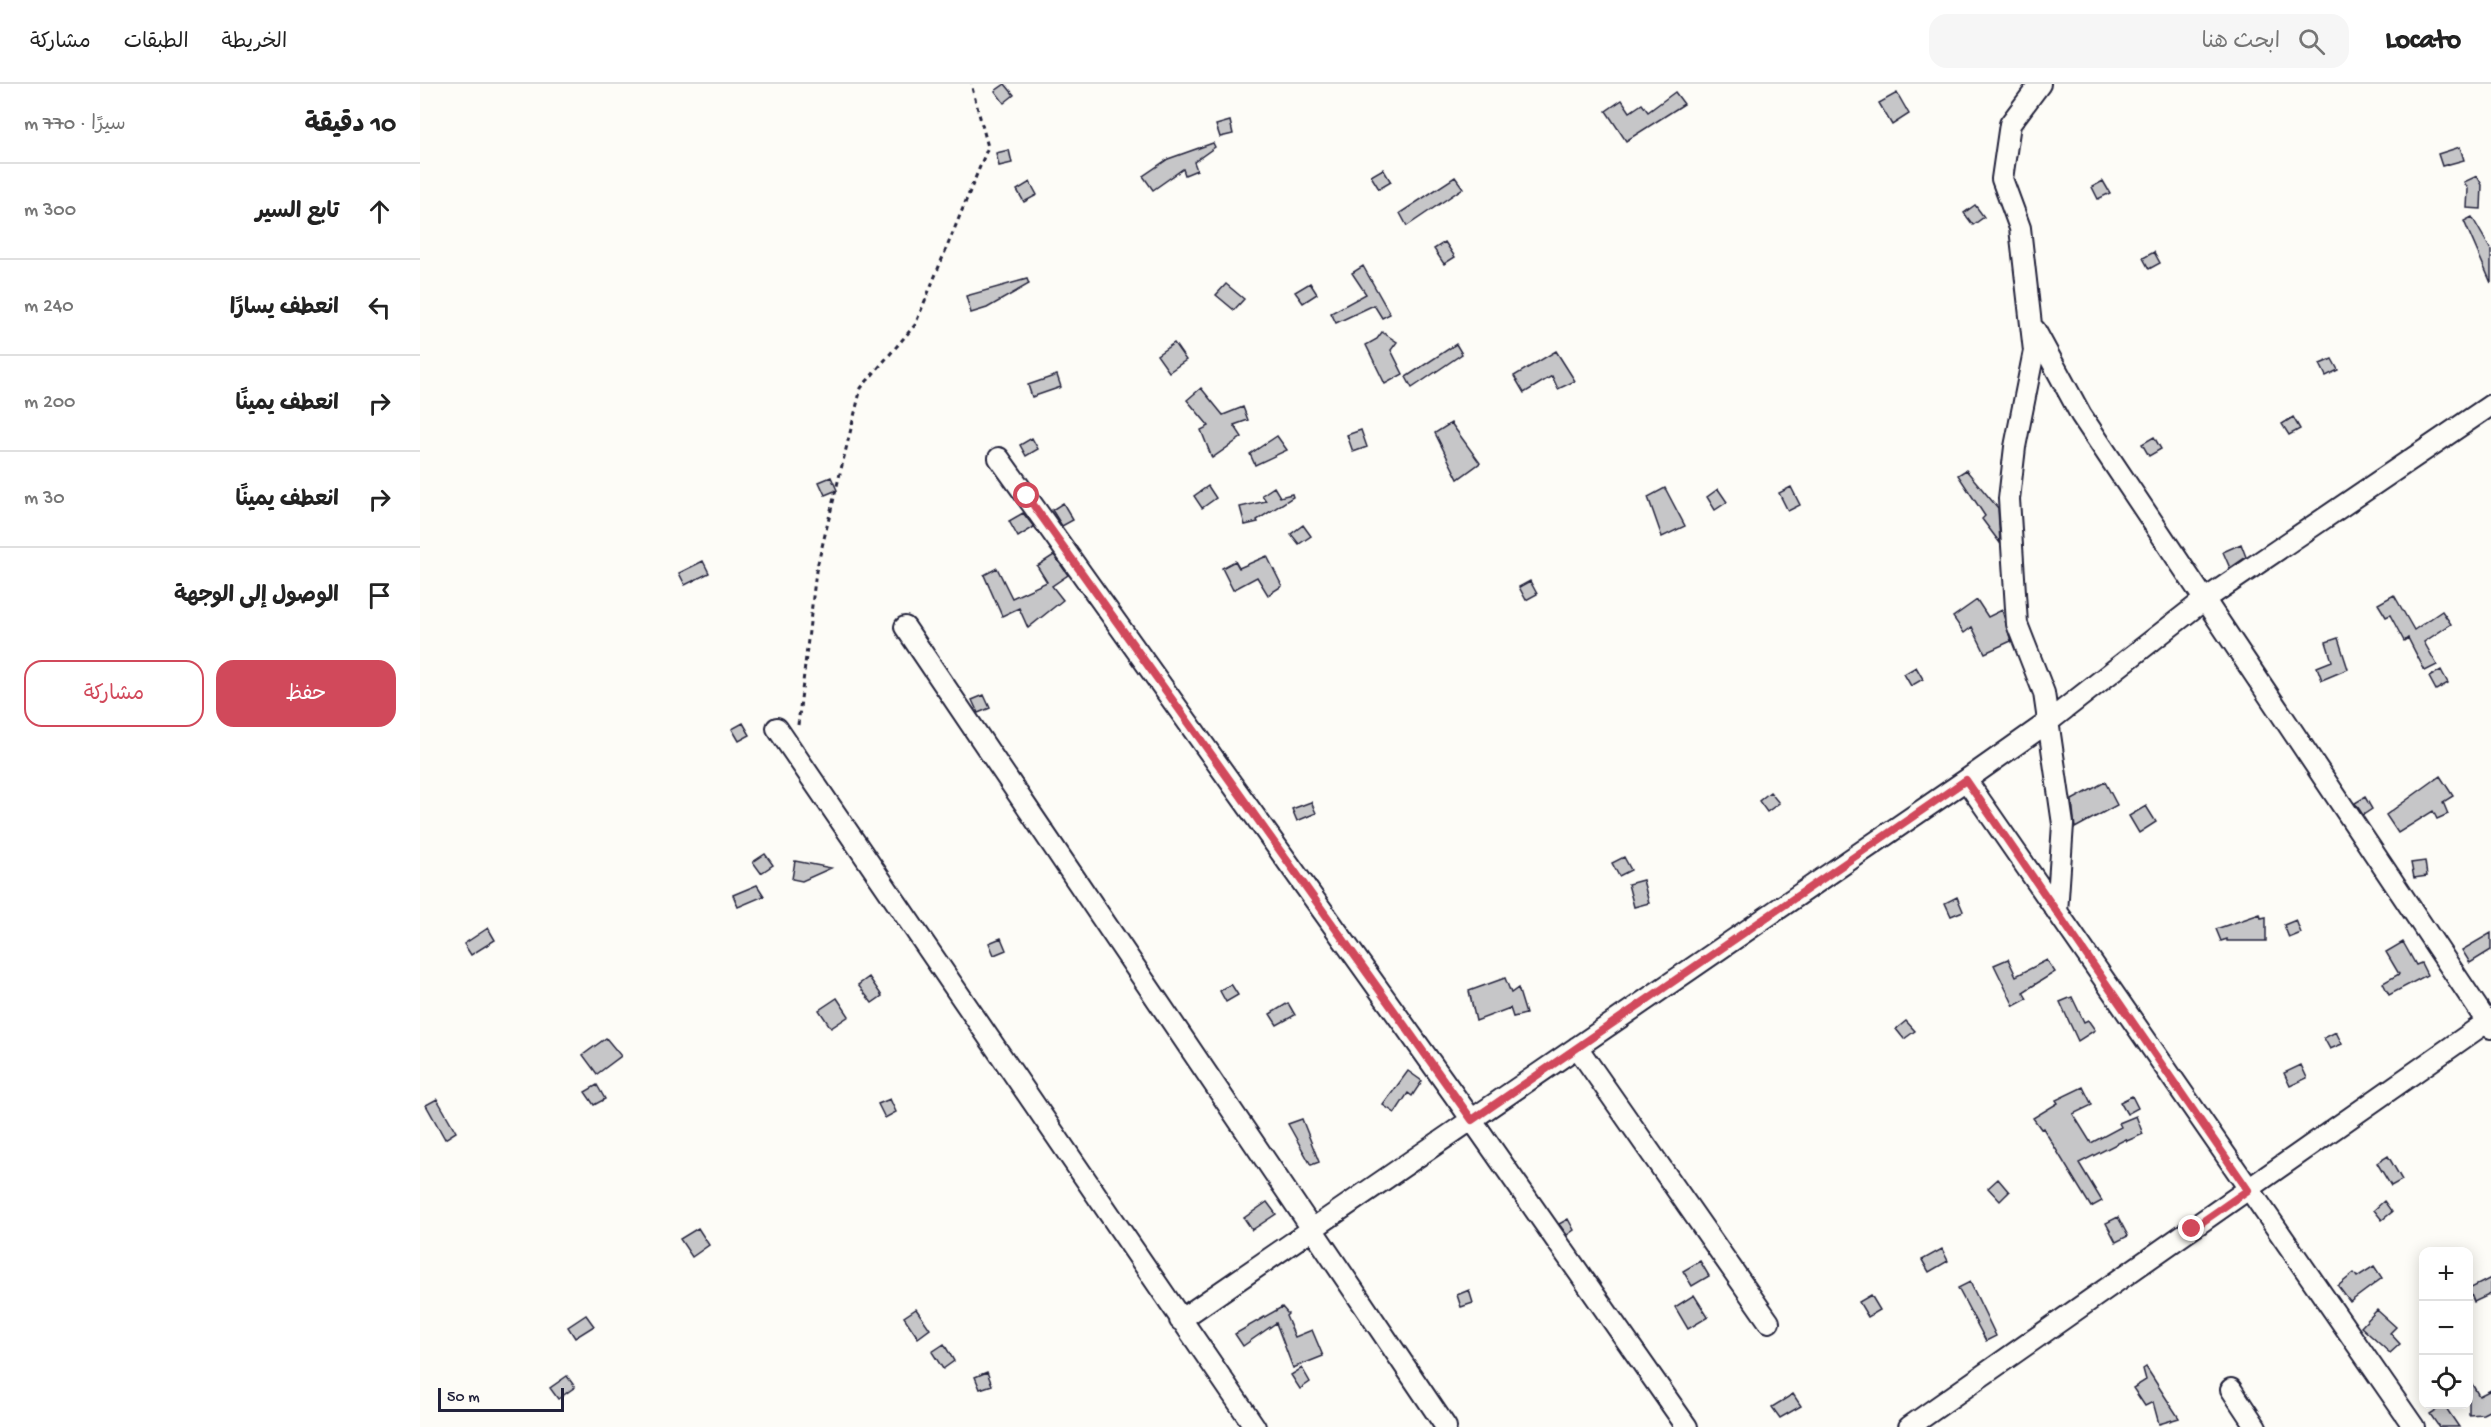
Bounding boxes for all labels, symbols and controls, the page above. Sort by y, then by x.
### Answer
search box [1929,14,2349,68]
icon: search [2295,25,2328,58]
text: Locato [2385,25,2461,58]
text: ابحث هنا [2201,30,2280,56]
text: مشاركة [30,31,91,56]
text: الطبقات [124,31,189,56]
text: الخريطة [222,31,287,56]
text: 10 دقيقة [305,111,396,142]
text: سيرًا · 770 m [24,114,126,137]
icon: ahead [363,195,396,228]
text: 300 m [24,200,76,223]
text: تابع السير [255,200,339,226]
icon: left [363,291,396,324]
text: 240 m [24,296,74,319]
text: انعطف يسارًا [230,296,339,322]
icon: right [363,387,396,420]
text: 200 m [24,392,75,415]
text: انعطف يمينًا [236,392,339,418]
route start [1013,482,1039,508]
icon: right [363,483,396,516]
text: 30 m [24,488,65,511]
text: انعطف يمينًا [236,488,339,514]
icon: arrive [363,579,396,612]
text: الوصول إلى الوجهة [174,584,339,610]
button: مشاركة [24,660,204,727]
button: حفظ [216,660,396,727]
route end [2178,1215,2204,1241]
map controls [2419,1247,2473,1409]
button: + [2419,1247,2473,1301]
button: − [2419,1301,2473,1355]
button: locate [2419,1355,2473,1409]
scale bar [438,1385,564,1412]
text: 50 m [447,1389,480,1408]

